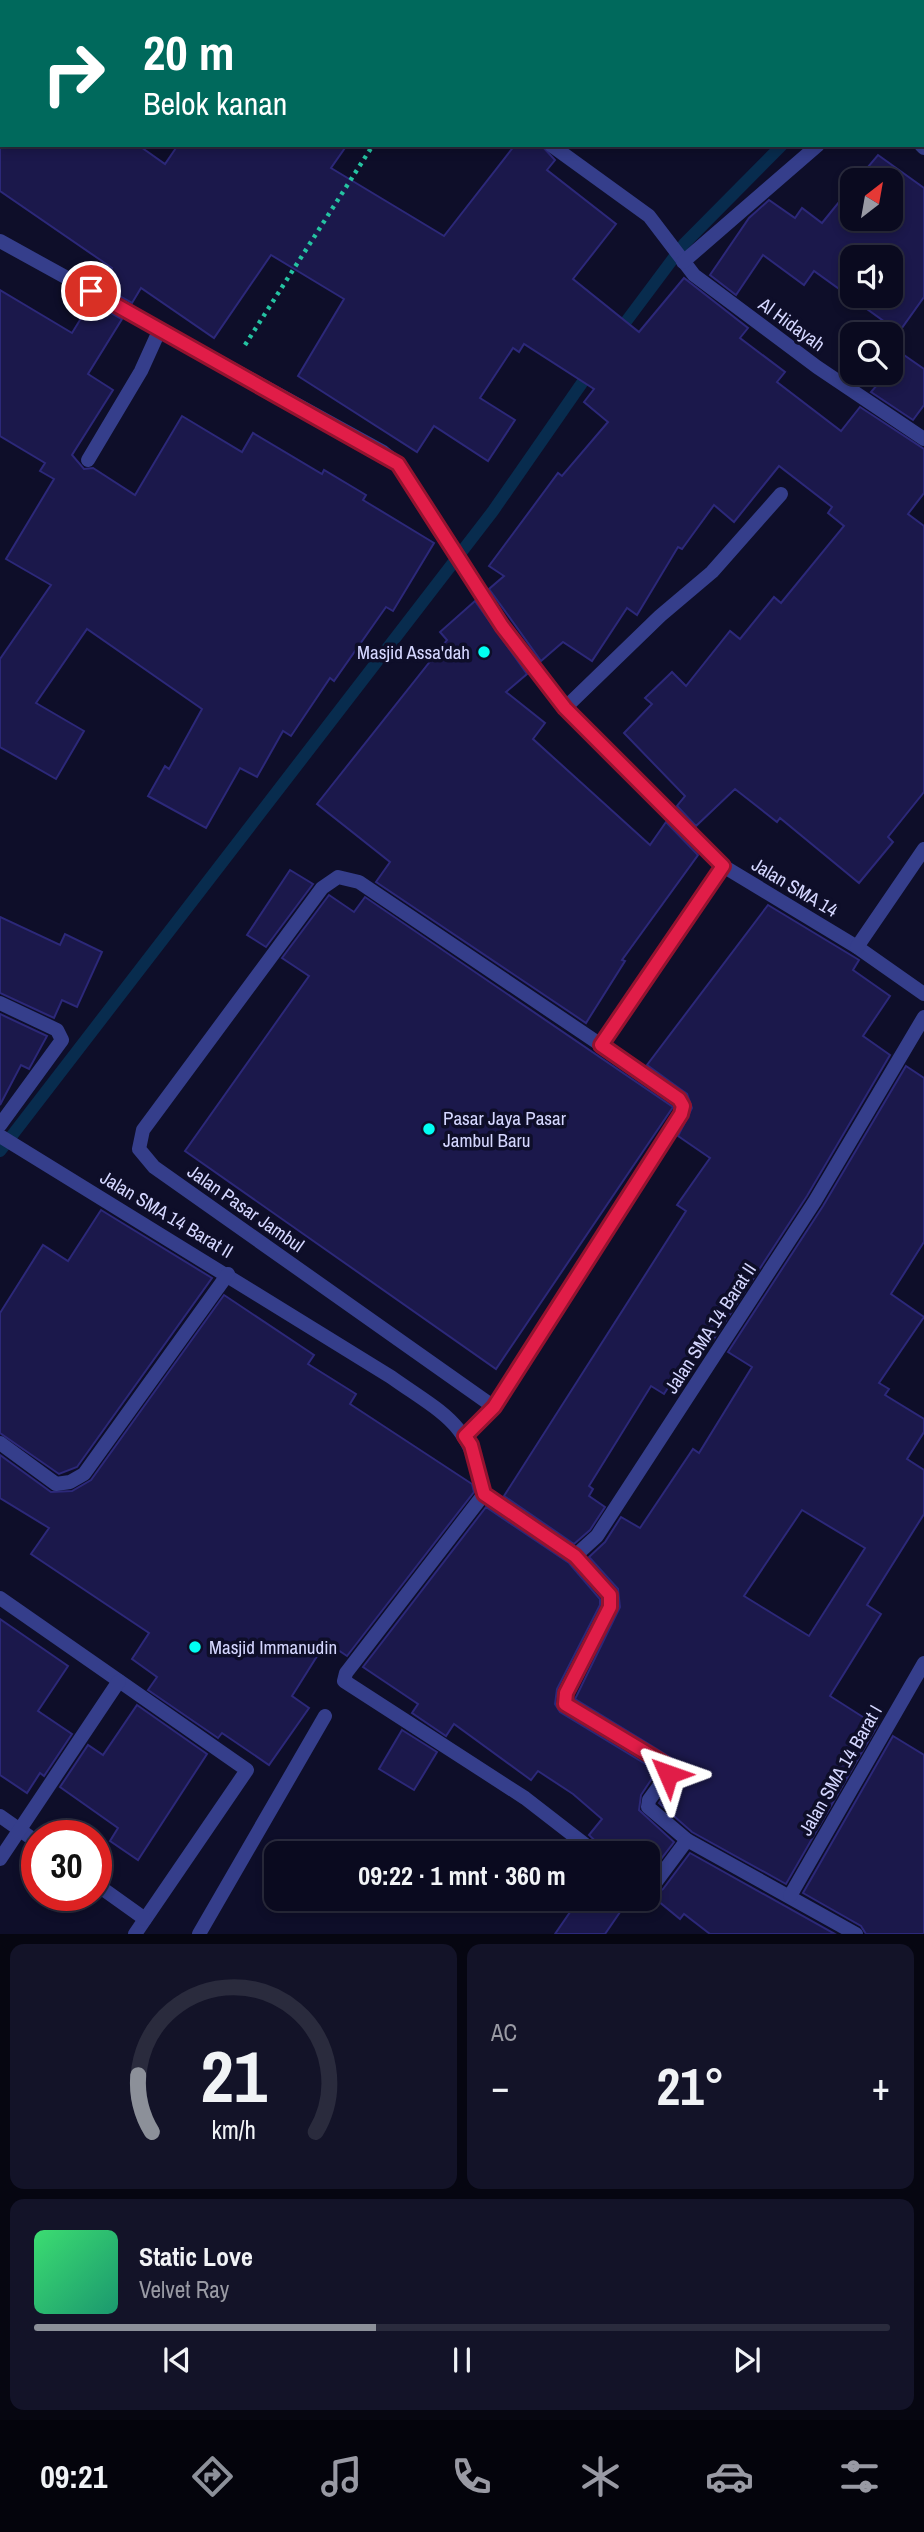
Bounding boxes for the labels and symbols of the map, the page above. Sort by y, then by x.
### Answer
north arrow [840,168,903,231]
pin [61,261,121,321]
street label: Al Hidayah [753,290,830,357]
place label: Masjid Assa'dah [357,639,470,665]
marker: Masjid Assa'dah [476,644,492,660]
street label: Jalan SMA 14 [747,851,843,923]
place label: Pasar Jaya Pasar Jambul Baru [443,1105,567,1153]
marker: Pasar Jaya Pasar Jambul Baru [421,1121,437,1137]
street label: Jalan Pasar Jambul [183,1158,309,1258]
street label: Jalan SMA 14 Barat II [96,1164,238,1264]
street label: Jalan SMA 14 Barat II [658,1258,762,1398]
place label: Masjid Immanudin [209,1634,337,1660]
marker: Masjid Immanudin [187,1639,203,1655]
street label: Jalan SMA 14 Barat I [792,1700,888,1840]
position arrow [631,1737,705,1811]
speed limit sign: 30 [21,1820,112,1911]

